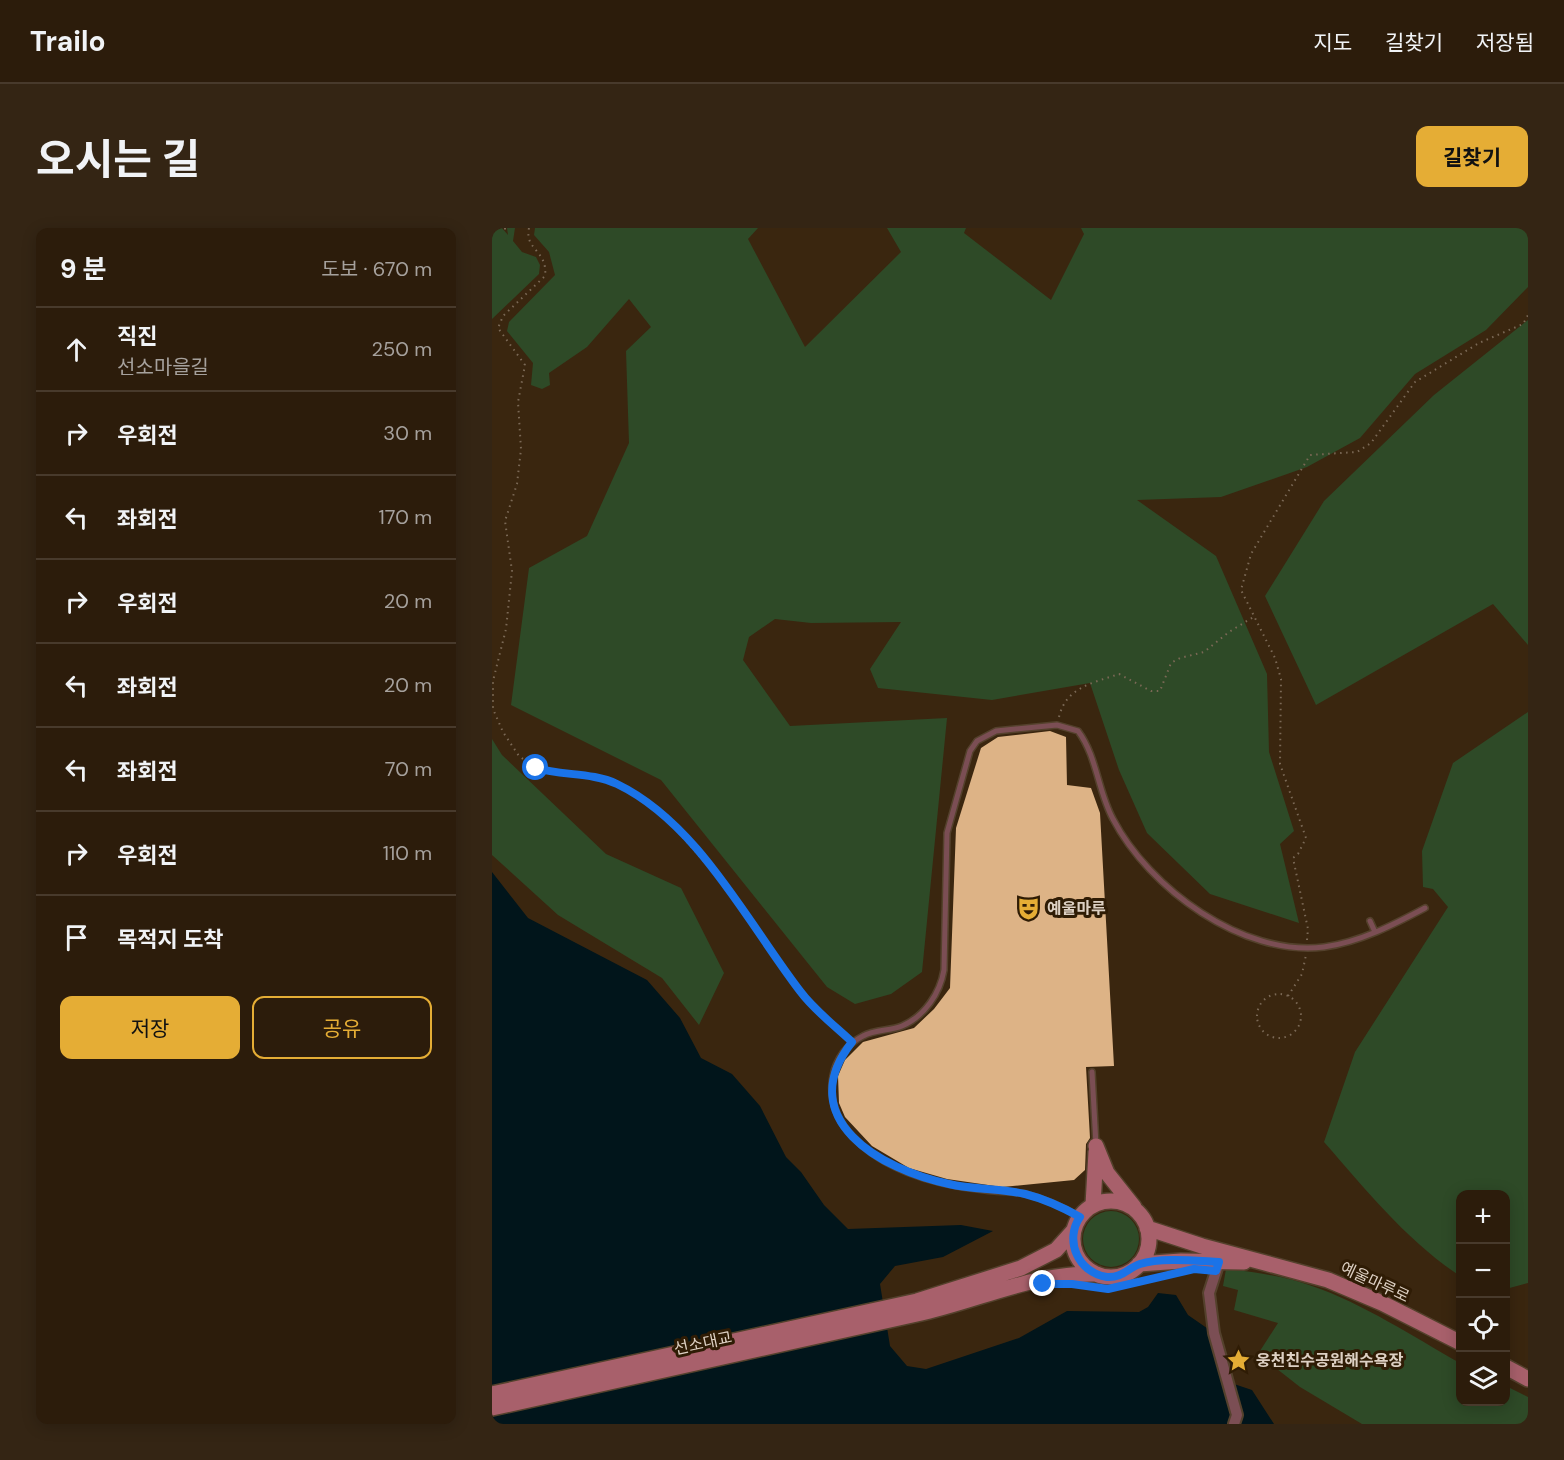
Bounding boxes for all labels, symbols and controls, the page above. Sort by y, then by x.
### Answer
text: Trailo [30,23,106,60]
text: 지도 [1313,29,1352,57]
text: 길찾기 [1385,29,1443,57]
text: 저장됨 [1476,29,1534,57]
button: 길찾기 [1416,126,1528,187]
text: 오시는 길 [36,132,200,187]
text: 9 분 [60,252,107,286]
text: 도보 · 670 m [321,256,432,282]
text: 직진 [117,322,157,351]
icon: ahead [60,333,93,366]
text: 250 m [371,336,432,362]
text: 선소마을길 [117,354,209,380]
icon: right [60,417,93,450]
text: 30 m [383,420,432,446]
text: 우회전 [117,421,178,450]
icon: left [60,501,93,534]
text: 170 m [379,504,432,530]
text: 좌회전 [117,505,178,534]
icon: right [60,585,93,618]
text: 20 m [384,588,432,614]
text: 우회전 [117,589,178,618]
icon: left [60,669,93,702]
text: 20 m [384,672,432,698]
text: 좌회전 [117,673,178,702]
icon: left [60,753,93,786]
route start [522,754,548,780]
text: 70 m [385,756,432,782]
text: 좌회전 [117,757,178,786]
icon: right [60,837,93,870]
text: 110 m [383,840,432,866]
text: 우회전 [117,841,178,870]
theatre icon: 예울마루 [1016,895,1042,921]
place label: 예울마루 [1047,898,1106,919]
icon: arrive [60,921,93,954]
text: 목적지 도착 [117,925,223,954]
button: 저장 [60,996,240,1059]
button: 공유 [252,996,432,1059]
map controls [1456,1190,1510,1406]
button: + [1456,1190,1510,1244]
button: − [1456,1244,1510,1298]
street label: 예울마루로 [1337,1257,1413,1307]
route end [1029,1270,1055,1296]
button: locate [1456,1298,1510,1352]
street label: 선소대교 [672,1327,734,1359]
place icon: 웅천친수공원해수욕장 [1225,1347,1251,1373]
place label: 웅천친수공원해수욕장 [1256,1350,1403,1371]
button: layers [1456,1352,1510,1406]

